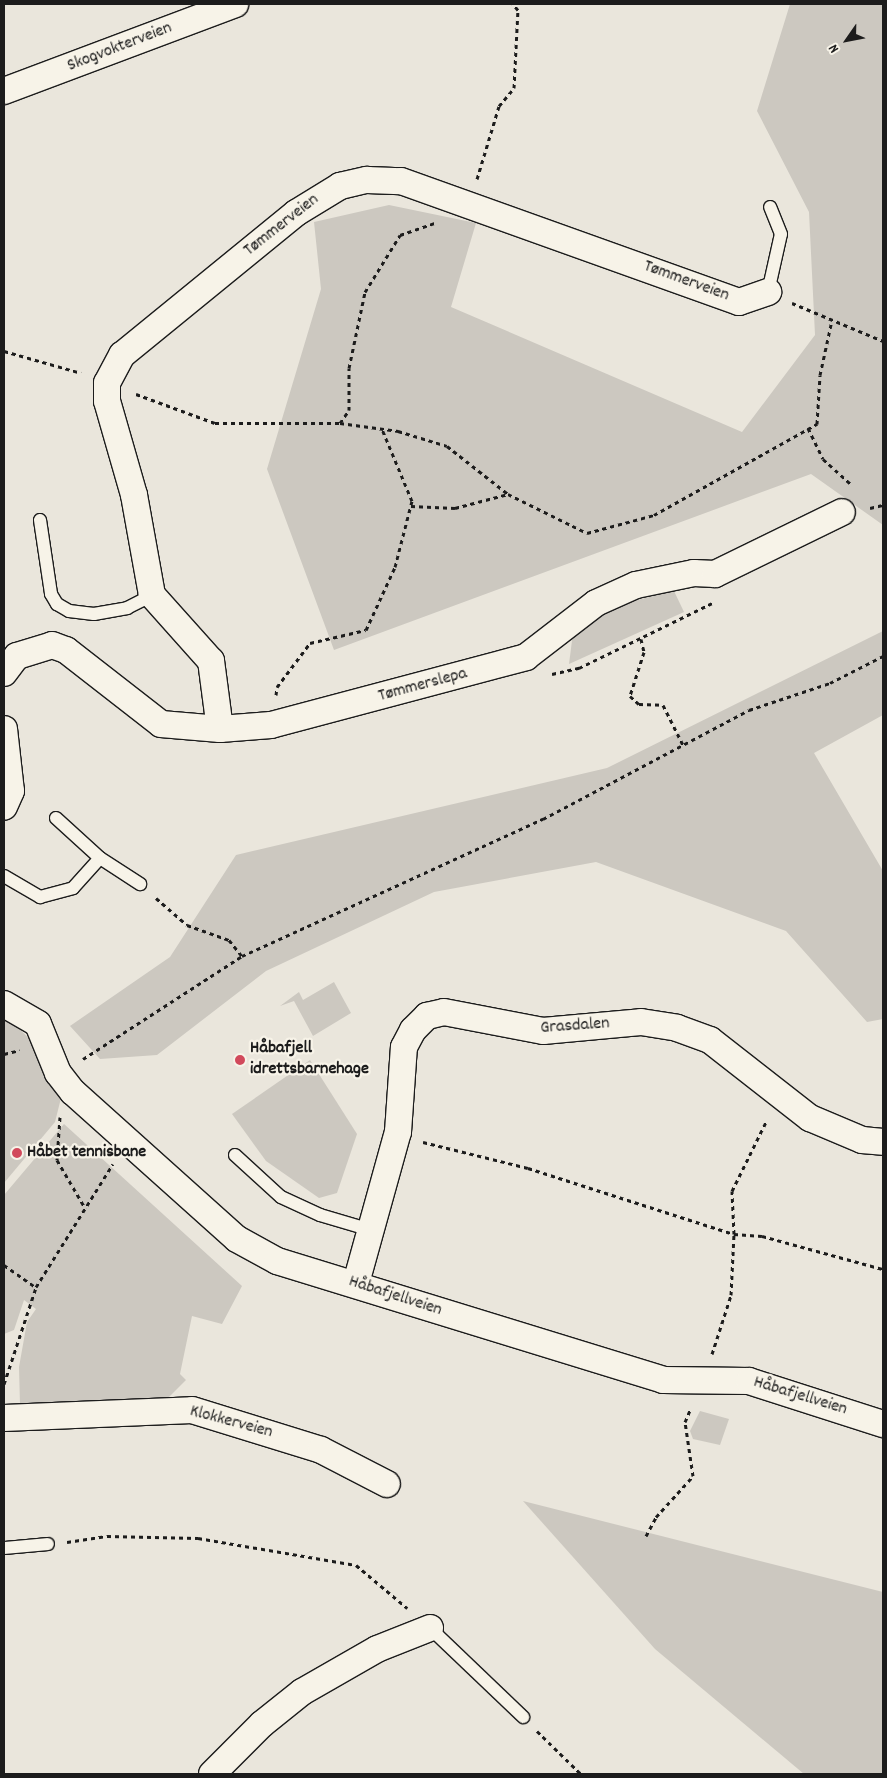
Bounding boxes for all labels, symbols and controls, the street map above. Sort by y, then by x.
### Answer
north arrow [822,15,872,65]
street label: Skogvokterveien [65,18,175,78]
text: N [824,40,845,57]
street label: Tømmerveien [240,190,324,262]
street label: Tømmerveien [640,257,732,307]
street label: Tømmerslepa [376,664,470,708]
street label: Grasdalen [540,1014,610,1040]
place label: Håbafjell idrettsbarnehage [250,1039,369,1082]
marker: Håbafjell idrettsbarnehage [234,1054,246,1066]
place label: Håbet tennisbane [27,1142,146,1164]
marker: Håbet tennisbane [11,1147,23,1159]
street label: Håbafjellveien [346,1272,444,1322]
street label: Håbafjellveien [750,1373,850,1421]
street label: Klokkerveien [187,1402,275,1444]

